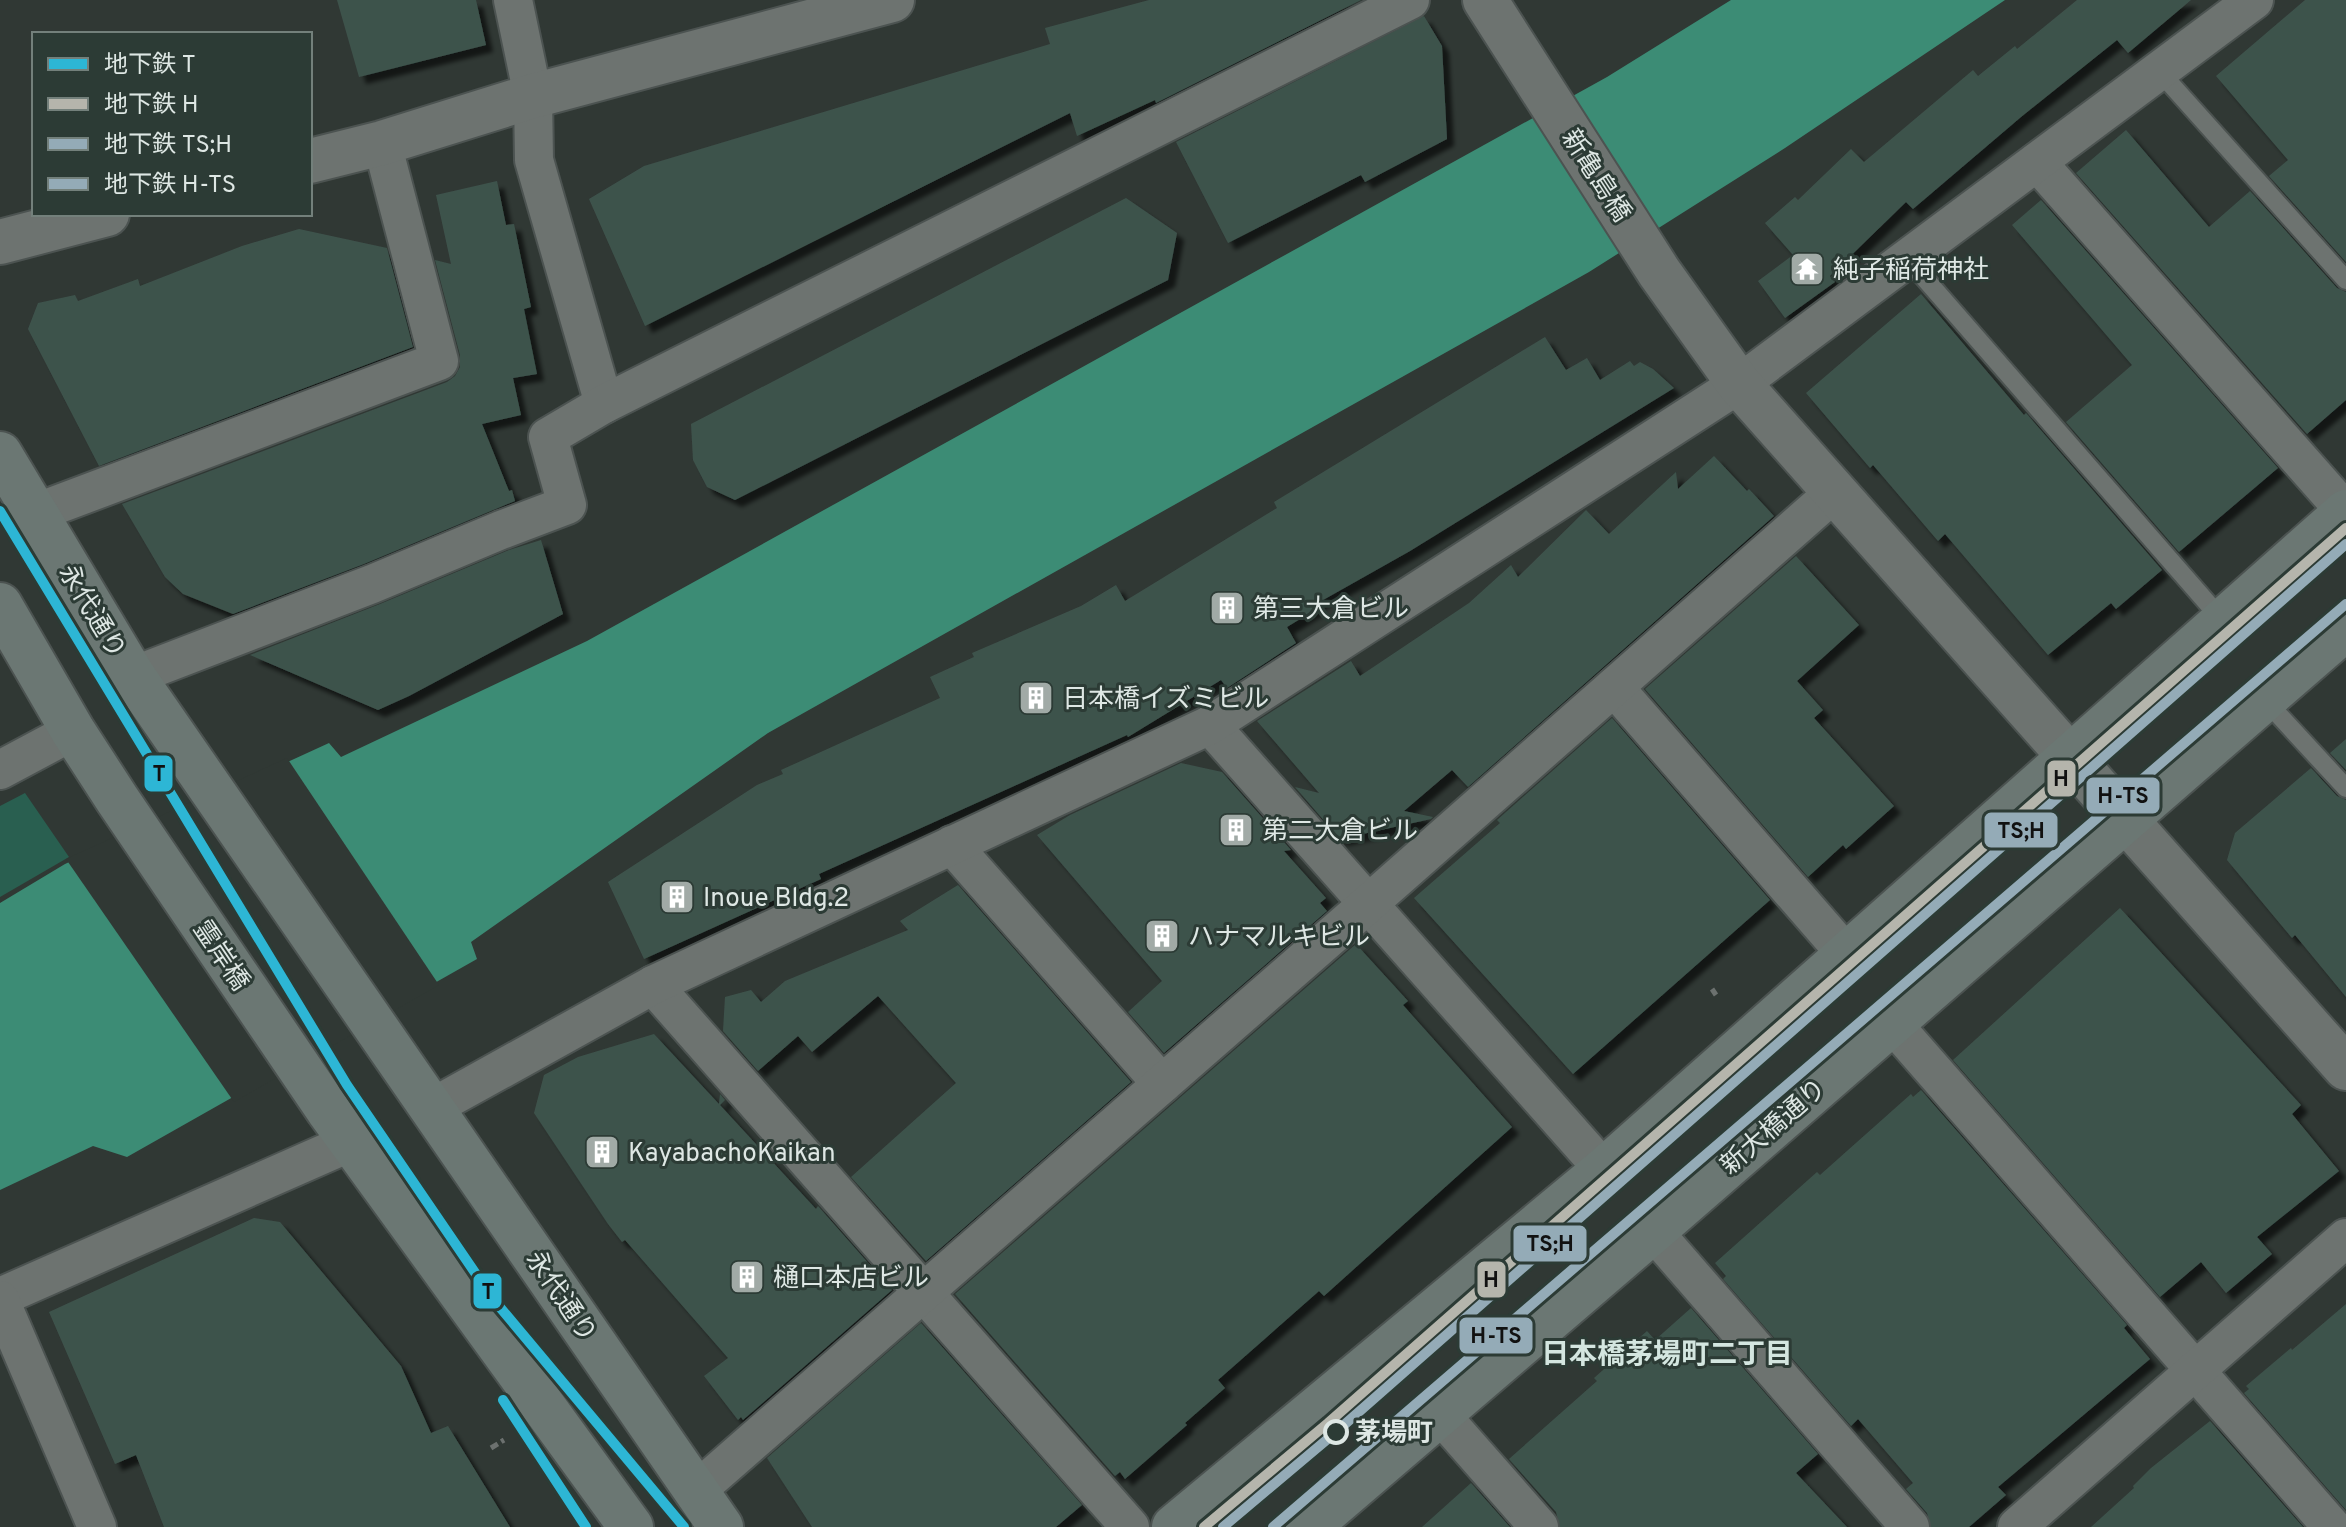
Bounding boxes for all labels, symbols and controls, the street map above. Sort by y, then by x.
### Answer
legend [32,32,312,216]
text: 地下鉄 T [104,51,196,81]
text: 地下鉄 H [104,91,198,121]
street label: 新亀島橋 [1553,124,1637,229]
text: 地下鉄 TS;H [104,131,232,161]
text: 地下鉄 H-TS [104,171,236,201]
temple icon: 純子稲荷神社 [1788,250,1826,288]
place label: 純子稲荷神社 [1833,255,1989,288]
street label: 永代通り [50,559,132,665]
building icon: 第三大倉ビル [1208,589,1246,627]
place label: 第三大倉ビル [1253,594,1409,627]
building icon: 日本橋イズミビル [1017,679,1055,717]
place label: 日本橋イズミビル [1062,684,1269,717]
line badge: T [143,754,174,793]
line badge: H [2046,759,2077,798]
text: T [152,762,166,789]
text: H [2053,767,2069,794]
line badge: H-TS [2085,776,2161,815]
text: H-TS [2097,784,2149,811]
building icon: 第二大倉ビル [1217,811,1255,849]
line badge: TS;H [1983,811,2059,849]
place label: 第二大倉ビル [1262,816,1418,849]
text: TS;H [1997,819,2045,846]
building icon: Inoue Bldg.2 [658,878,696,916]
place label: Inoue Bldg.2 [703,883,849,916]
street label: 霊岸橋 [184,915,255,998]
building icon: ハナマルキビル [1143,917,1181,955]
place label: ハナマルキビル [1188,922,1370,955]
street label: 新大橋通り [1715,1073,1835,1183]
building icon: KayabachoKaikan [583,1133,621,1171]
place label: KayabachoKaikan [628,1138,836,1171]
line badge: TS;H [1512,1224,1588,1263]
text: TS;H [1526,1232,1574,1259]
street label: 永代通り [517,1245,603,1350]
building icon: 樋口本店ビル [728,1258,766,1296]
line badge: H [1476,1260,1507,1299]
place label: 樋口本店ビル [773,1263,929,1296]
text: H [1483,1268,1499,1295]
line badge: T [472,1272,503,1310]
text: T [481,1280,495,1307]
line badge: H-TS [1458,1316,1534,1355]
text: H-TS [1470,1324,1522,1351]
district label: 日本橋茅場町二丁目 [1541,1338,1793,1374]
place label: 茅場町 [1355,1418,1433,1451]
marker: 茅場町 [1324,1420,1348,1444]

